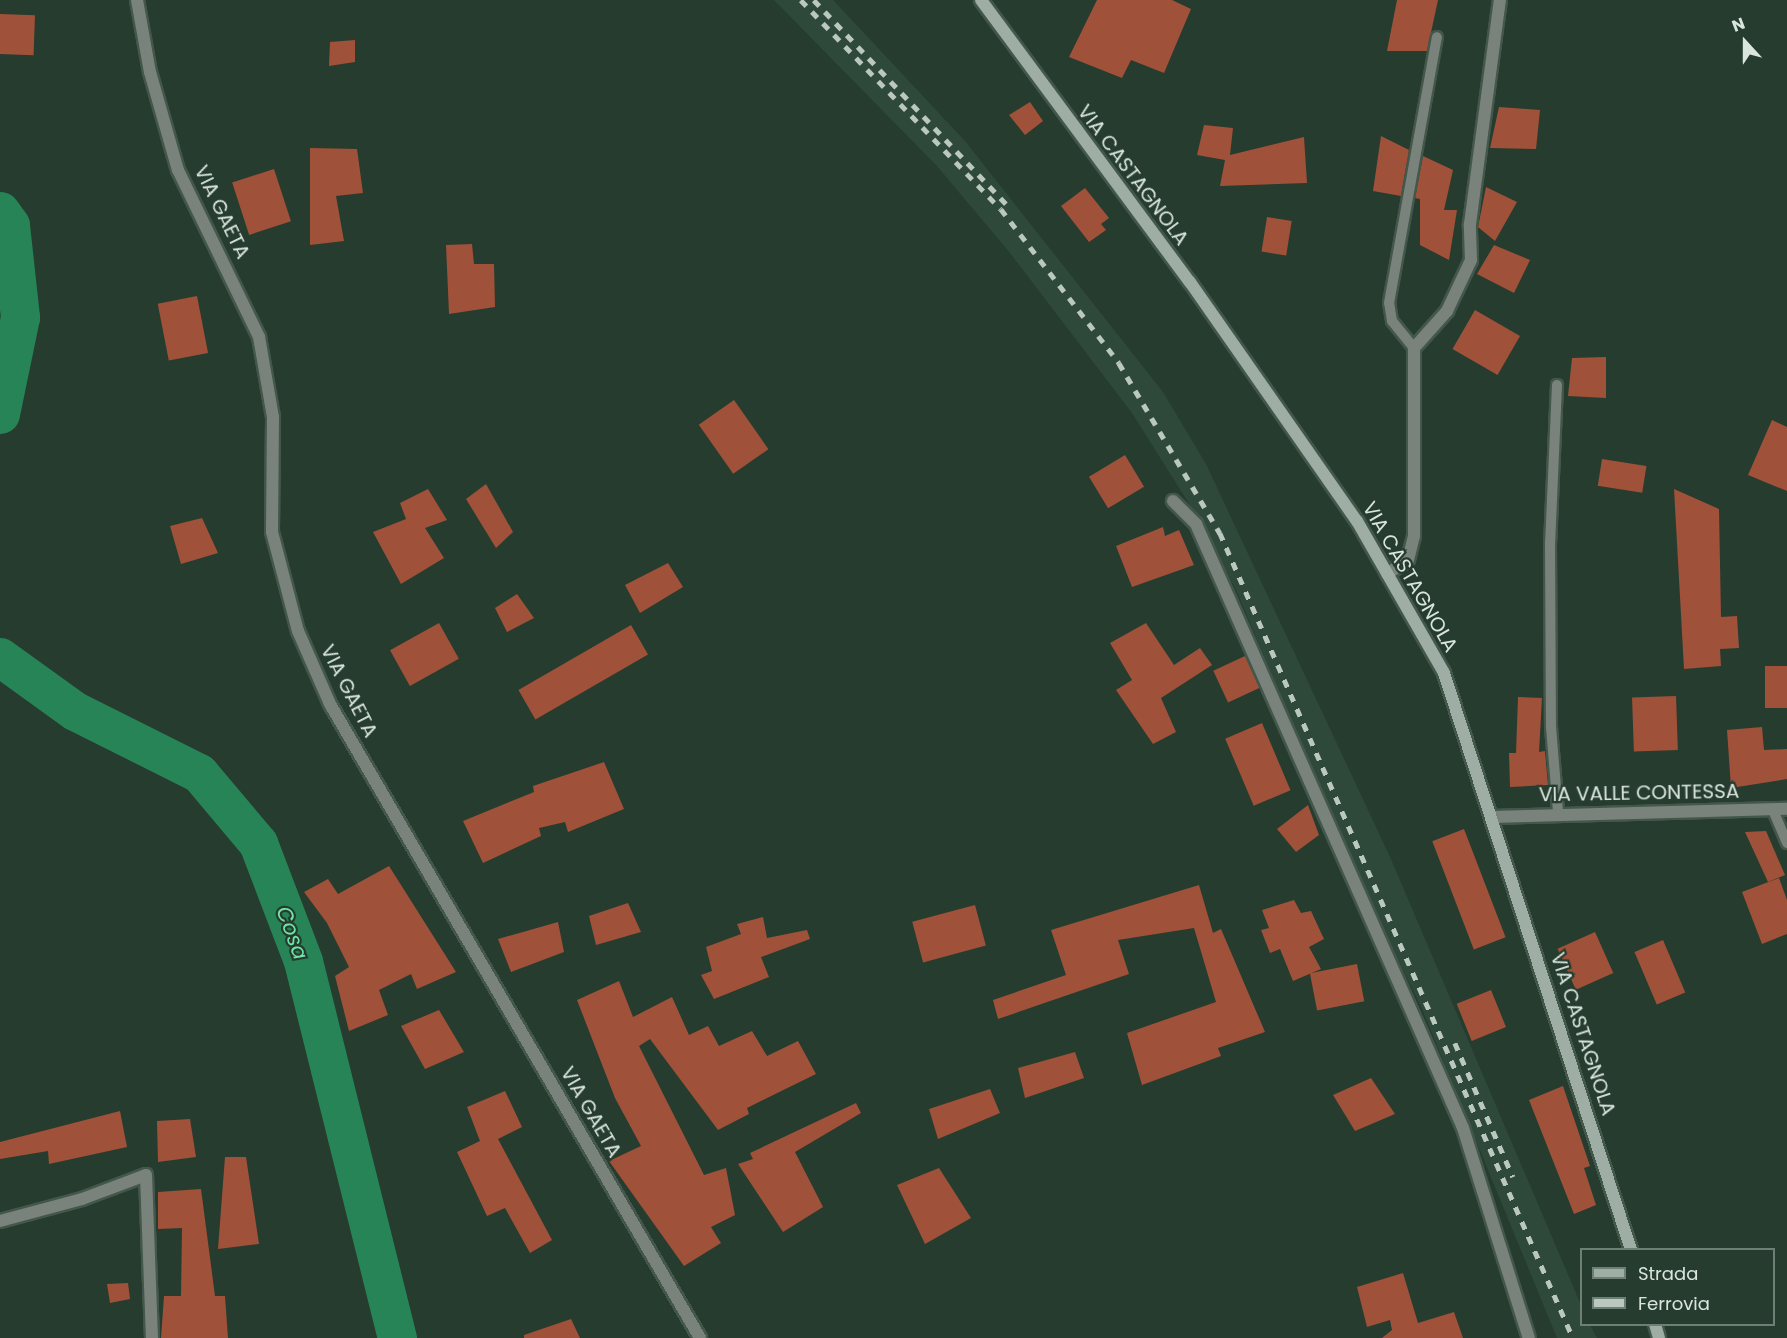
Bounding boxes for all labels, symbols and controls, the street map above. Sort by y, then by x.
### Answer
north arrow [1715,12,1775,72]
text: N [1729,12,1748,38]
street label: VIA CASTAGNOLA [1072,100,1194,250]
street label: VIA GAETA [189,161,255,263]
street label: VIA CASTAGNOLA [1357,498,1463,656]
street label: VIA GAETA [315,641,383,741]
street label: VIA VALLE CONTESSA [1539,779,1739,807]
water label: Cosa [271,903,313,963]
street label: VIA CASTAGNOLA [1545,950,1621,1118]
street label: VIA GAETA [555,1062,627,1162]
legend [1580,1248,1775,1326]
text: Strada [1638,1261,1698,1286]
text: Ferrovia [1638,1291,1710,1316]

